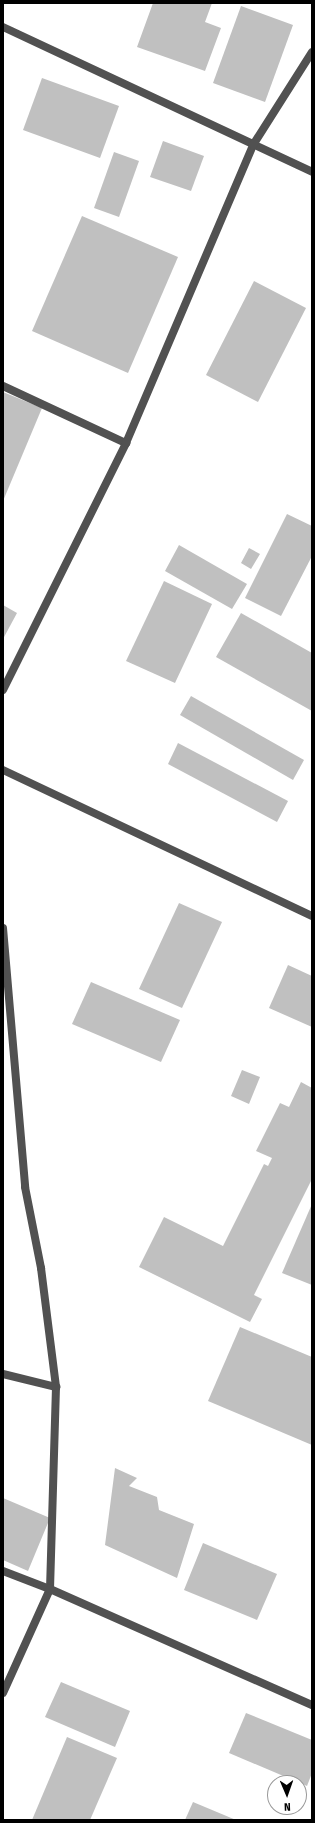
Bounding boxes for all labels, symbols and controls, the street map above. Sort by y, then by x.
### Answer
north arrow [267,1775,307,1815]
text: N [284,1800,291,1813]

